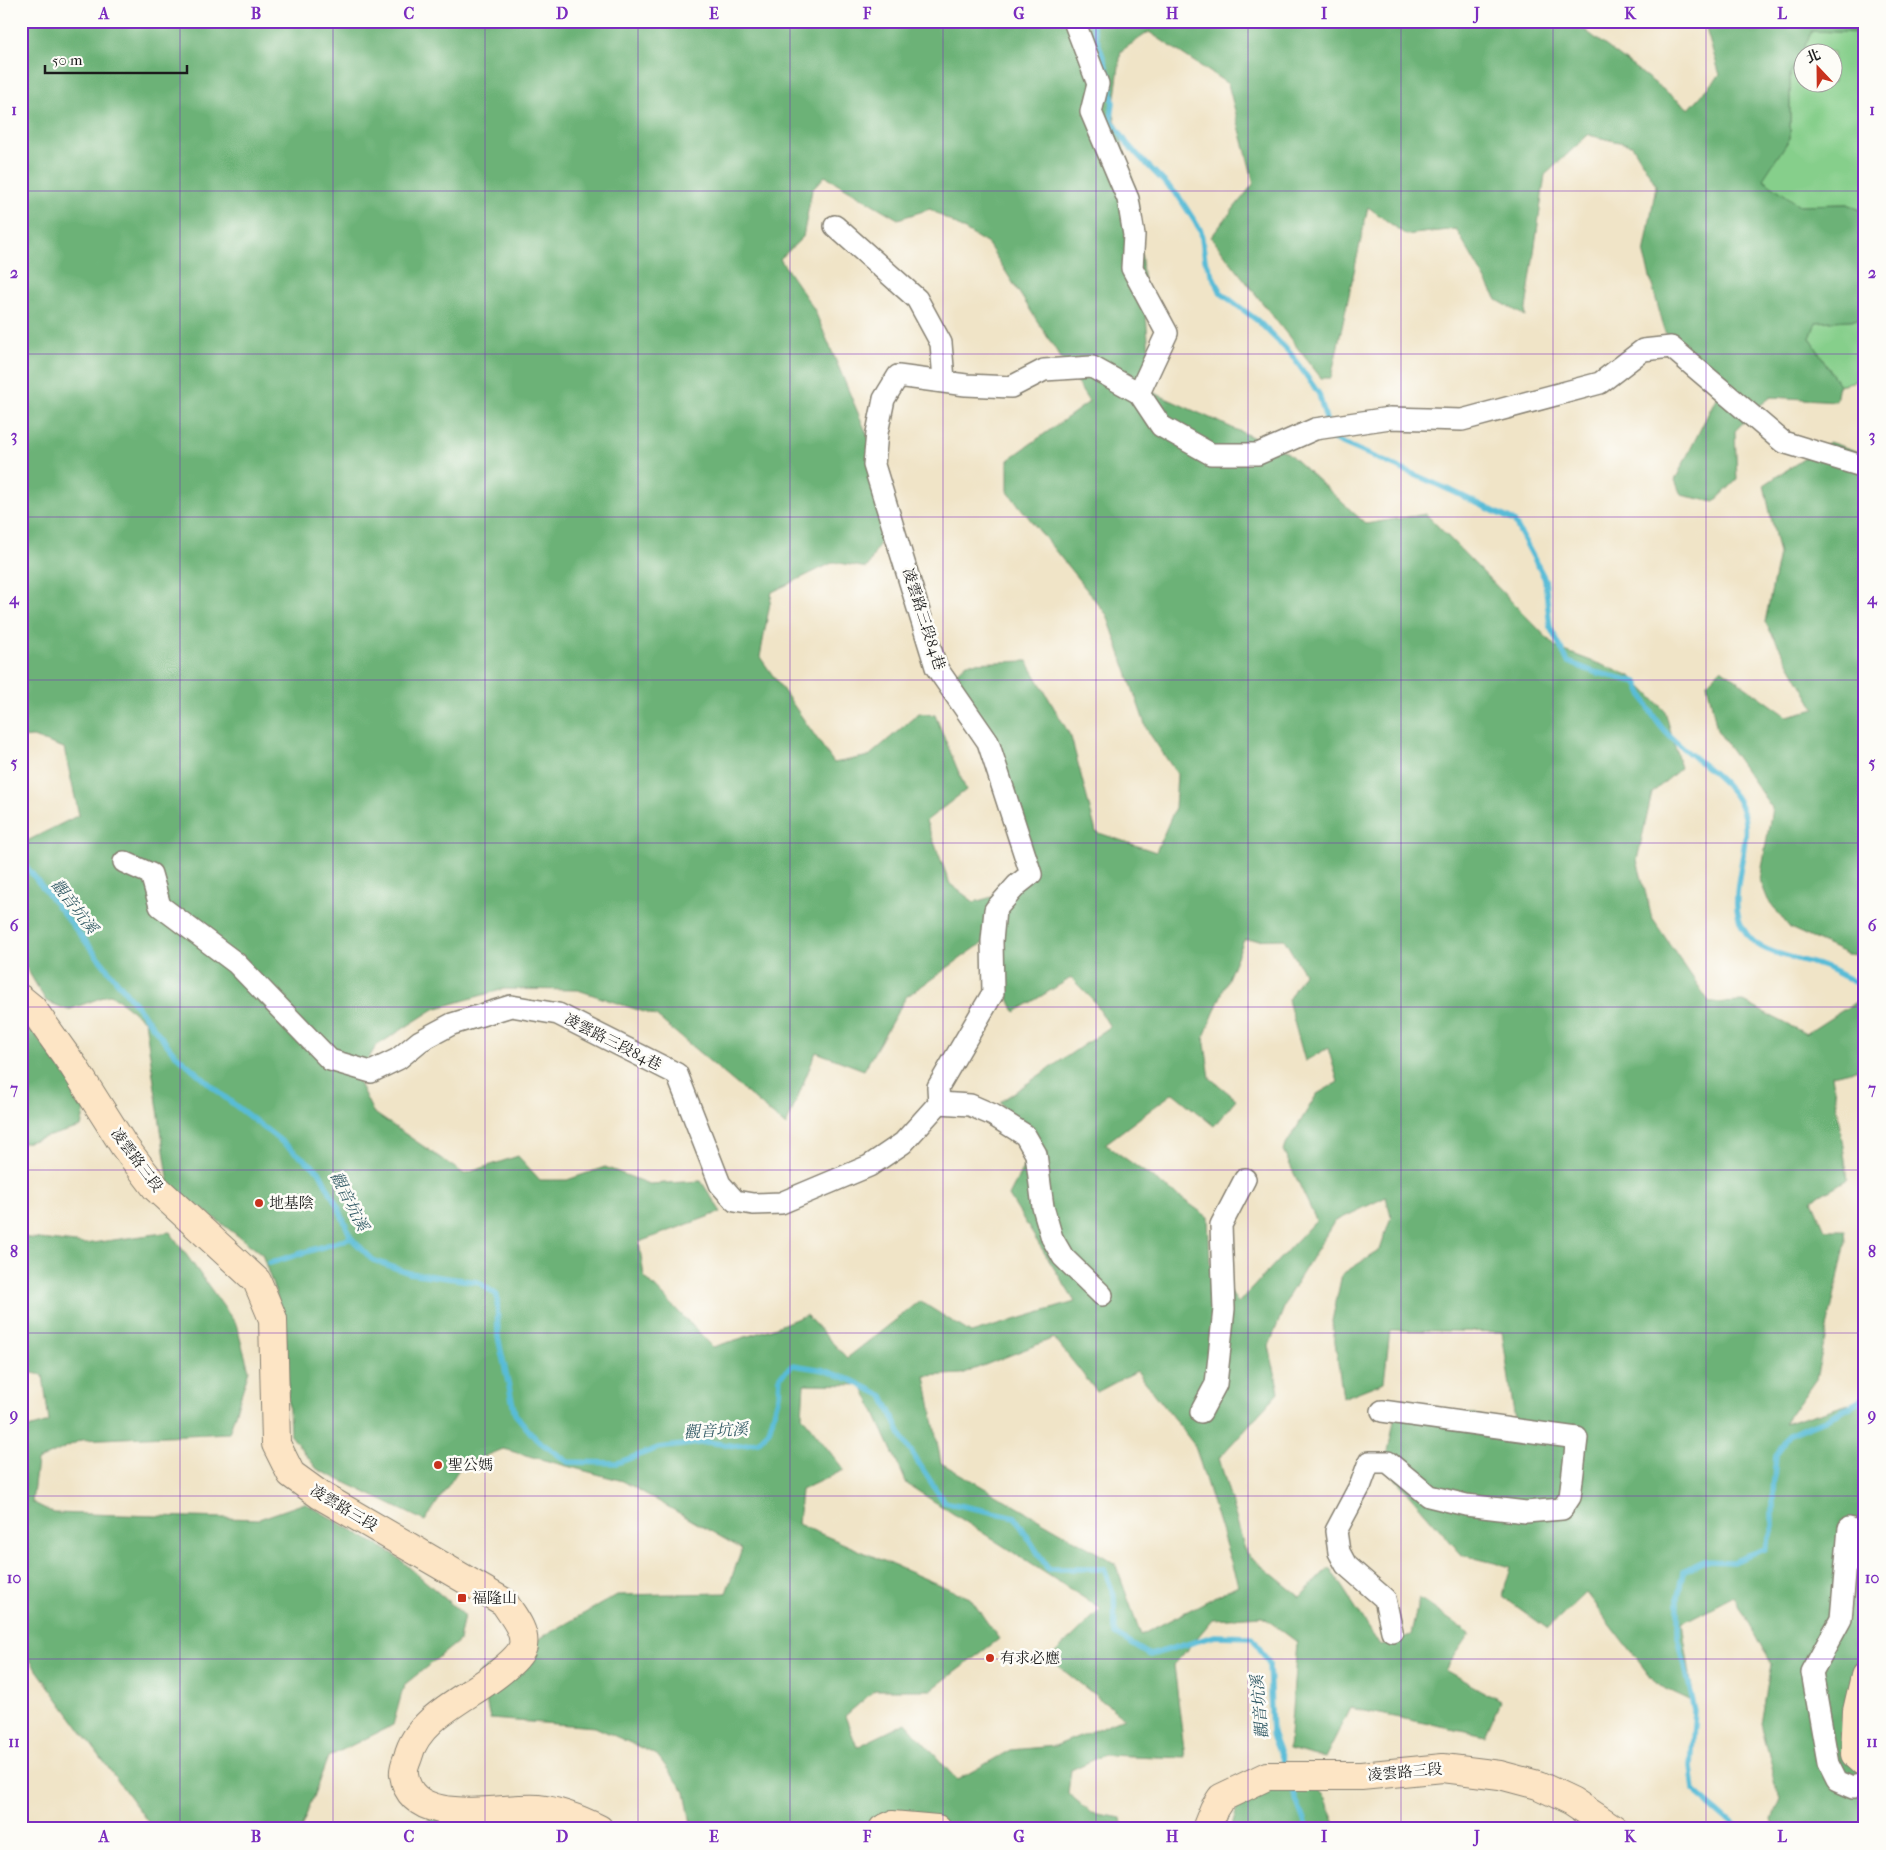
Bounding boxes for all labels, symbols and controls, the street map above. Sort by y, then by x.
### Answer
text: A [98,4,110,23]
text: B [251,4,261,23]
text: C [404,4,415,23]
text: D [556,4,568,23]
text: E [709,4,719,23]
text: F [862,4,872,23]
text: G [1013,4,1025,23]
text: H [1166,4,1179,23]
text: I [1321,4,1328,23]
text: J [1472,4,1480,24]
text: K [1624,4,1637,23]
text: L [1777,4,1787,23]
scale bar [45,42,188,74]
north arrow [1794,42,1844,92]
text: 北 [1804,46,1823,67]
text: 50 m [52,51,83,69]
text: 1 [11,100,17,119]
text: 1 [1869,100,1875,119]
text: 2 [10,263,18,282]
text: 2 [1868,263,1876,282]
text: 3 [11,426,17,446]
text: 3 [1869,426,1875,446]
street label: 凌雲路三段84巷 [899,566,949,672]
text: 4 [8,589,20,609]
text: 4 [1866,589,1878,609]
text: 5 [11,753,18,772]
text: 5 [1869,753,1876,772]
water label: 觀音坑溪 [47,875,103,939]
text: 6 [10,916,19,935]
text: 6 [1868,916,1877,935]
street label: 凌雲路三段84巷 [562,1010,664,1074]
text: 7 [9,1079,18,1098]
text: 7 [1867,1079,1876,1098]
street label: 凌雲路三段 [107,1125,167,1195]
water label: 觀音坑溪 [327,1168,373,1236]
place label: 地基陰 [269,1194,314,1212]
marker: 地基陰 [253,1197,265,1209]
text: 8 [10,1242,18,1261]
text: 8 [1868,1242,1876,1261]
text: 9 [9,1405,18,1425]
text: 9 [1867,1405,1876,1425]
water label: 觀音坑溪 [684,1419,750,1442]
place label: 聖公媽 [448,1456,493,1474]
marker: 聖公媽 [432,1459,444,1471]
street label: 凌雲路三段 [307,1481,381,1535]
text: 10 [7,1568,21,1587]
text: 10 [1865,1568,1879,1587]
place label: 福隆山 [472,1589,517,1607]
marker: 福隆山 [456,1592,468,1604]
place label: 有求必應 [1000,1649,1060,1667]
marker: 有求必應 [984,1652,996,1664]
water label: 觀音坑溪 [1247,1672,1272,1740]
text: 11 [8,1732,20,1751]
text: 11 [1866,1732,1878,1751]
street label: 凌雲路三段 [1367,1760,1443,1784]
text: A [98,1827,110,1846]
text: B [251,1827,261,1846]
text: C [404,1827,415,1846]
text: D [556,1827,568,1846]
text: E [709,1827,719,1846]
text: F [862,1827,872,1846]
text: G [1013,1827,1025,1846]
text: H [1166,1827,1179,1846]
text: I [1321,1827,1328,1846]
text: J [1472,1827,1480,1847]
text: K [1624,1827,1637,1846]
text: L [1777,1827,1787,1846]

